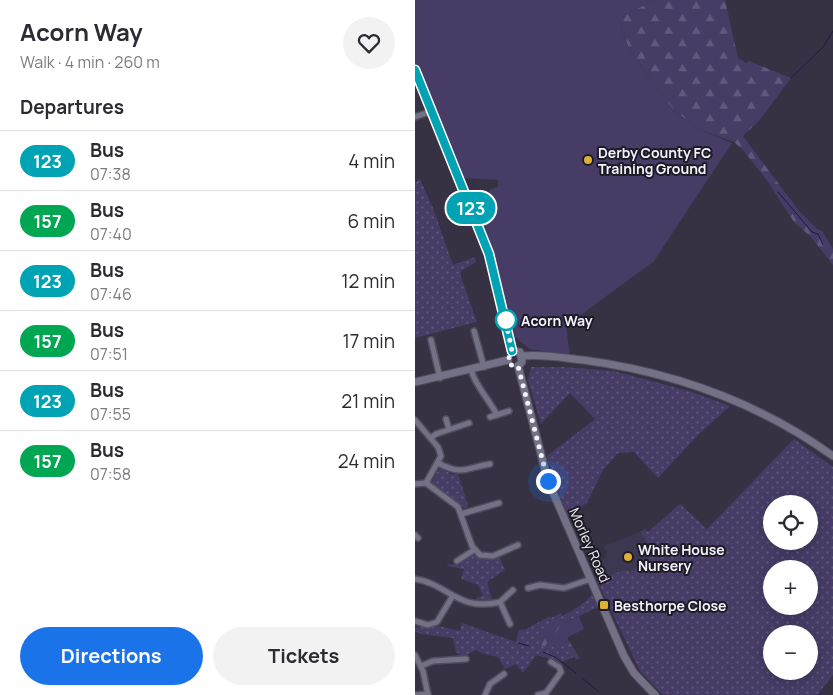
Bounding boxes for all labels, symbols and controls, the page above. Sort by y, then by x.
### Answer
text: Acorn Way [20,15,143,48]
button: heart [343,17,395,69]
text: Walk · 4 min · 260 m [20,51,160,73]
text: Departures [20,94,124,120]
text: Bus [90,137,124,163]
place label: Derby County FC Training Ground [598,143,711,178]
text: 4 min [348,148,395,174]
text: 123 [33,149,62,173]
marker: Derby County FC Training Ground [582,154,594,166]
text: 07:38 [90,163,131,185]
line badge: 123 [442,192,500,224]
text: 123 [456,196,486,220]
text: Bus [90,197,124,223]
text: 6 min [348,208,395,234]
text: 157 [33,209,62,233]
text: 07:40 [90,223,132,245]
text: Bus [90,257,124,283]
text: 12 min [341,268,395,294]
text: 123 [33,269,62,293]
text: 07:46 [90,283,132,305]
marker: Acorn Way [495,309,517,331]
place label: Acorn Way [521,311,593,330]
text: Bus [90,317,124,343]
text: 17 min [342,328,395,354]
text: 157 [33,329,62,353]
text: 07:51 [90,343,128,365]
text: Bus [90,377,124,403]
text: 21 min [341,388,395,414]
text: 123 [33,389,62,413]
text: 07:55 [90,403,131,425]
text: Bus [90,437,124,463]
text: 24 min [338,448,395,474]
text: 157 [33,449,62,473]
text: 07:58 [90,463,131,485]
your location [536,469,561,494]
map controls [763,495,818,680]
button: locate [763,495,818,550]
street label: Morley Road [565,505,615,585]
place label: White House Nursery [638,540,725,575]
marker: White House Nursery [622,551,634,563]
button: + [763,560,818,615]
place label: Besthorpe Close [614,596,727,615]
marker: Besthorpe Close [598,599,610,611]
button: − [763,625,818,680]
button: Directions [20,627,203,685]
button: Tickets [213,627,395,685]

